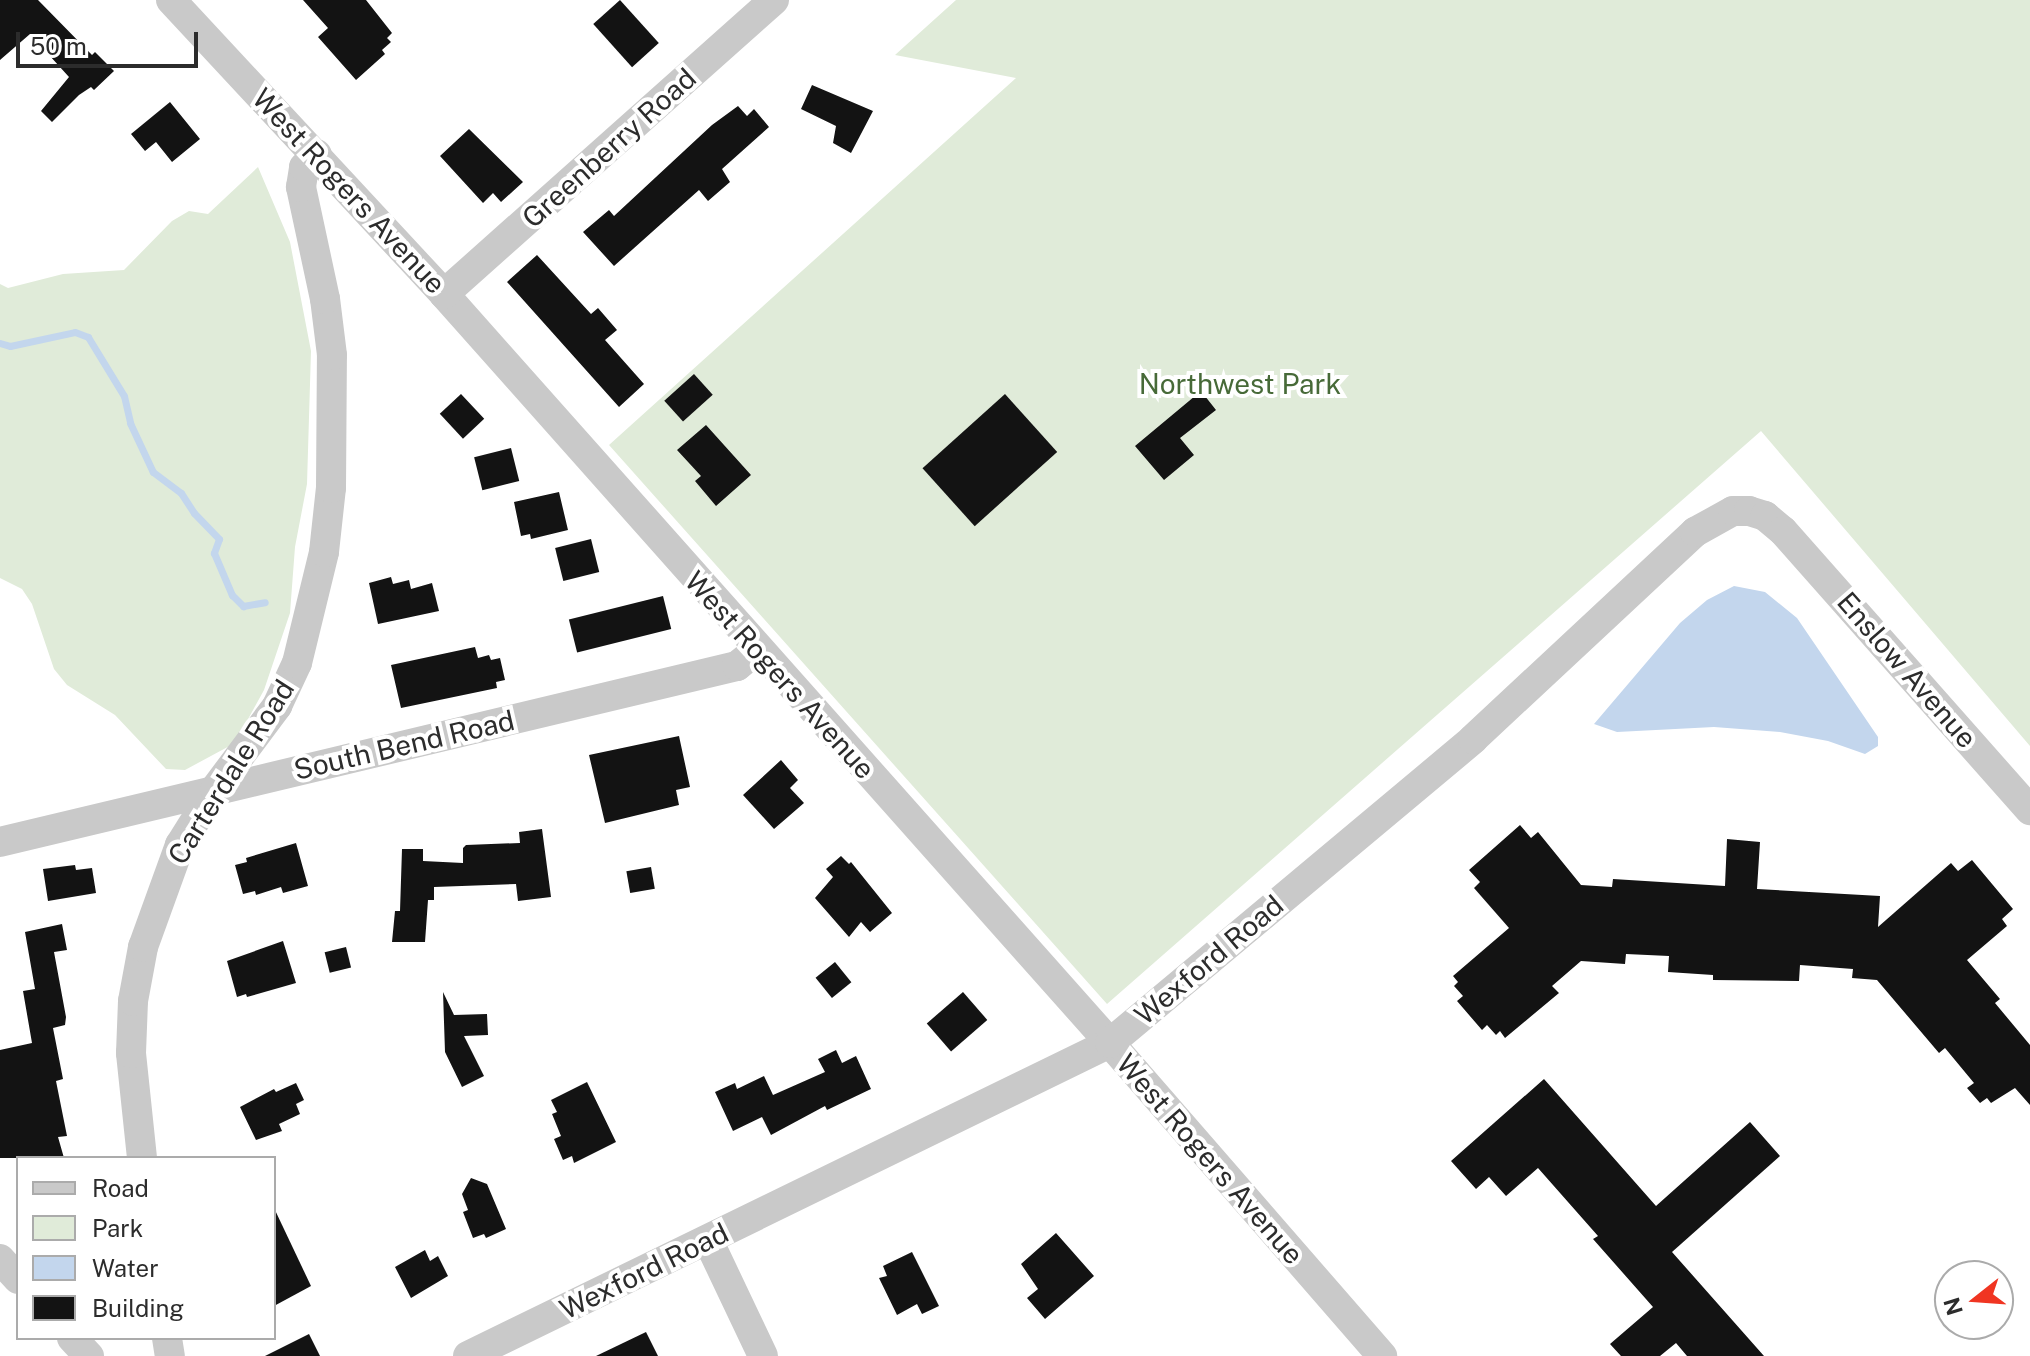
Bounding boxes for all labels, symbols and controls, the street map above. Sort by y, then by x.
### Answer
scale bar [20,16,202,66]
text: 50 m [30,32,87,60]
street label: Greenberry Road [515,61,703,235]
street label: West Rogers Avenue [245,82,453,300]
park label: Northwest Park [1139,367,1341,401]
street label: West Rogers Avenue [678,564,882,786]
street label: Enslow Avenue [1830,585,1984,755]
street label: Carterdale Road [161,674,301,870]
street label: South Bend Road [290,703,518,787]
street label: Wexford Road [1128,888,1290,1032]
street label: West Rogers Avenue [1109,1047,1311,1271]
legend [16,1156,276,1340]
text: Road [92,1174,149,1202]
text: Park [92,1214,143,1242]
street label: Wexford Road [554,1216,734,1326]
text: Water [92,1254,159,1282]
north arrow [1934,1260,2014,1340]
text: Building [92,1294,184,1322]
text: N [1938,1294,1968,1318]

